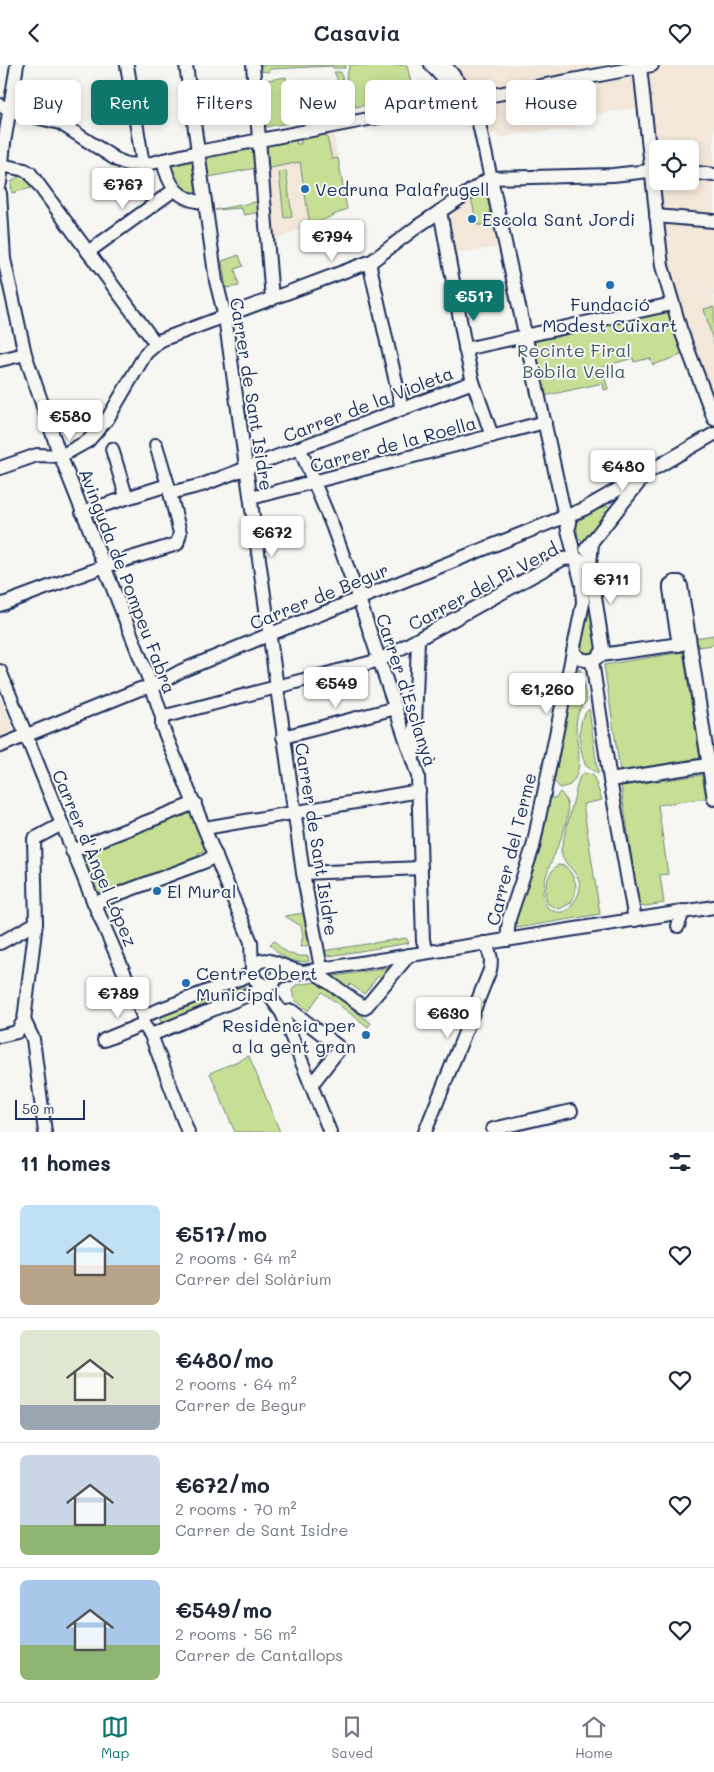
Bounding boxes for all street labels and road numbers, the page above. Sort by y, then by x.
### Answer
street label: Carrer de Sant Isidre [225,296,279,492]
street label: Carrer de la Violeta [279,360,457,448]
street label: Carrer de la Roella [307,410,479,478]
street label: Avinguda de Pompeu Fabra [74,465,182,697]
street label: Carrer del Pi Verd [404,536,562,636]
street label: Carrer de Begur [246,557,392,635]
street label: Carrer d'Esclanyà [371,610,443,770]
street label: Carrer de Sant Isidre [290,741,344,937]
street label: Carrer d'Àngel López [47,766,143,950]
street label: Carrer del Terme [480,770,542,928]

